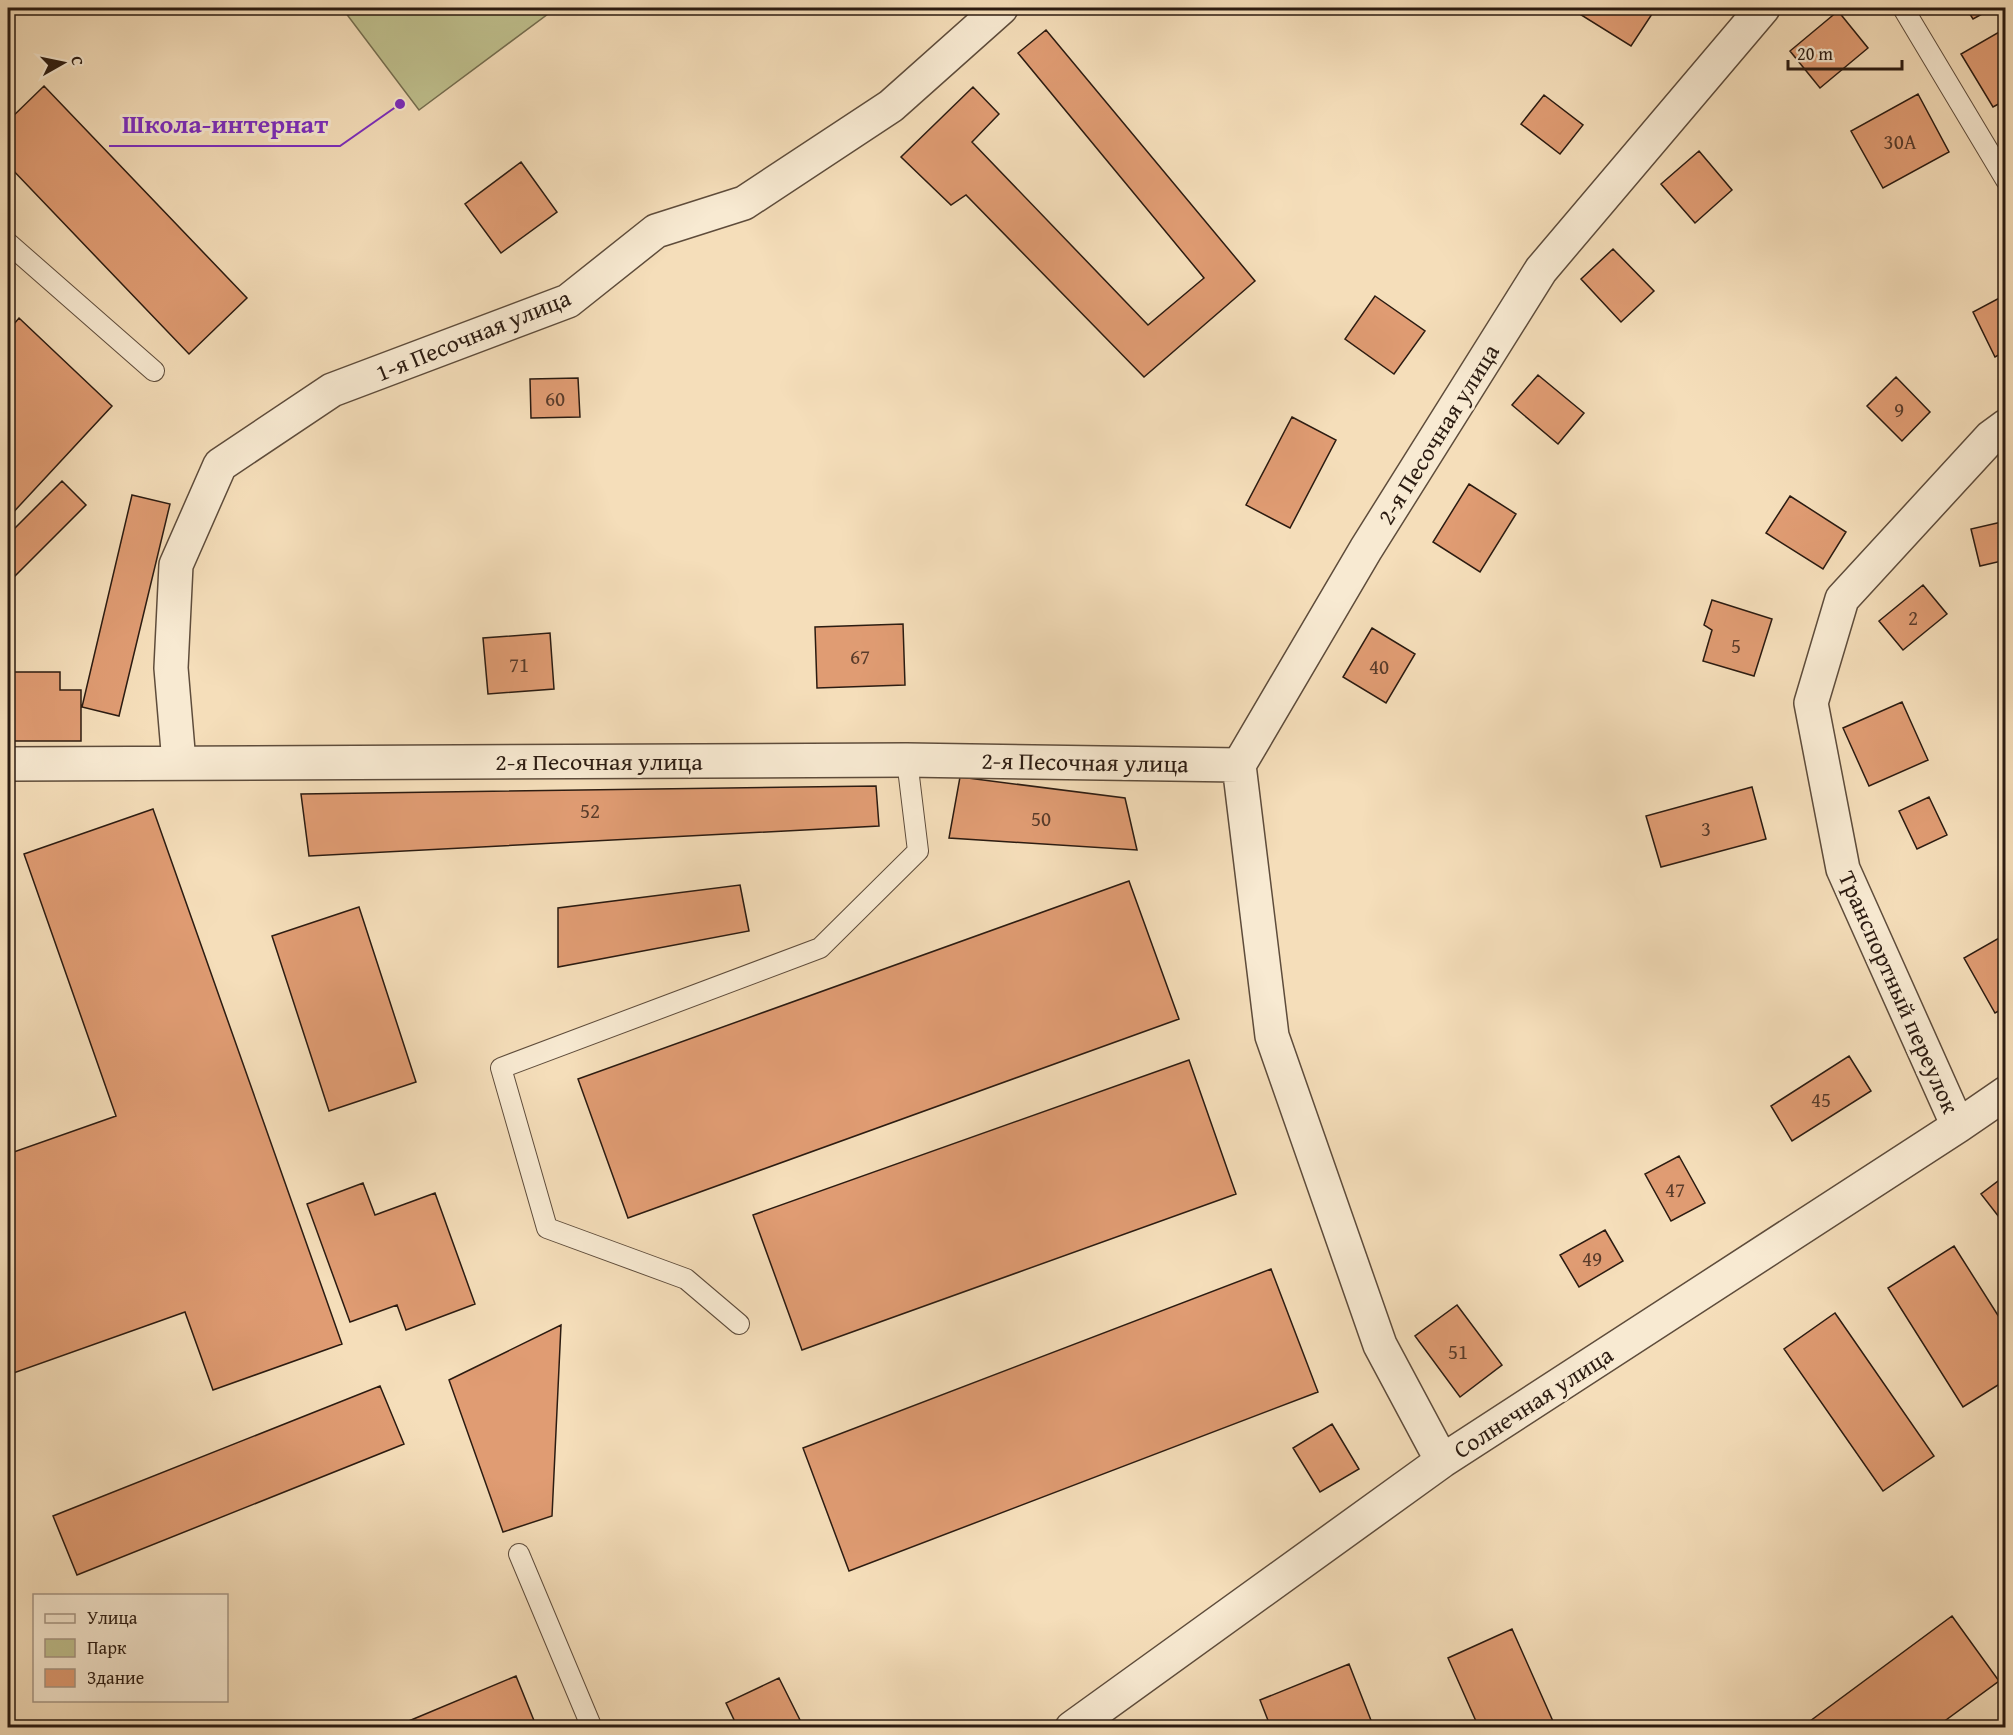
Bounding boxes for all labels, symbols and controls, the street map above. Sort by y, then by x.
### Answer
north arrow [33,33,93,93]
scale bar [1788,33,1902,71]
text: 20 m [1797,40,1833,67]
text: С [65,54,90,67]
callout: Школа-интернат [109,102,340,146]
text: Школа-интернат [122,104,328,143]
house number: 30А [1884,126,1917,157]
street label: 1-я Песочная улица [370,280,576,390]
street label: 2-я Песочная улица [1368,336,1508,531]
house number: 60 [545,383,565,414]
house number: 9 [1894,394,1904,425]
house number: 2 [1908,602,1918,633]
house number: 5 [1731,630,1741,661]
house number: 67 [850,641,870,672]
house number: 71 [509,649,529,680]
house number: 40 [1369,651,1389,682]
street label: 2-я Песочная улица [981,743,1189,781]
street label: 2-я Песочная улица [495,744,703,779]
house number: 52 [580,795,600,826]
house number: 50 [1031,803,1051,834]
house number: 3 [1701,813,1711,844]
street label: Транспортный переулок [1830,865,1968,1119]
house number: 45 [1811,1084,1831,1115]
house number: 47 [1665,1174,1685,1205]
house number: 49 [1582,1243,1602,1274]
house number: 51 [1448,1336,1468,1367]
street label: Солнечная улица [1446,1337,1620,1467]
legend [33,1594,228,1702]
text: Улица [87,1604,138,1631]
text: Парк [87,1634,127,1661]
text: Здание [87,1664,144,1691]

